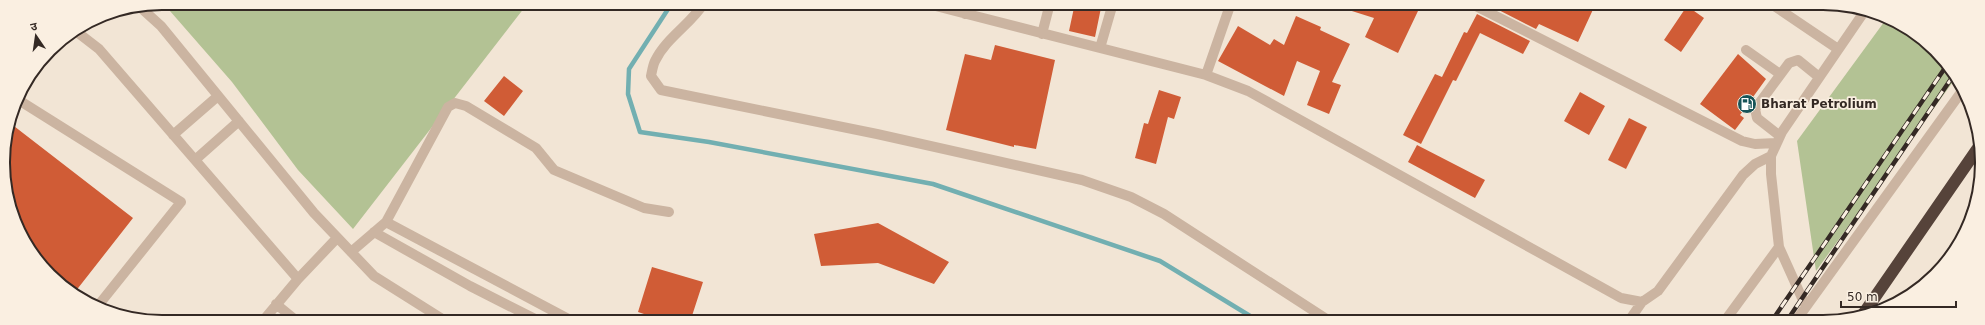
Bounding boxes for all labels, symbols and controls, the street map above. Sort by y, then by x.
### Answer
north arrow [16,16,56,56]
text: उ [29,20,39,34]
fuel station icon: Bharat Petrolium [1736,93,1758,115]
place label: Bharat Petrolium [1761,97,1877,111]
scale bar [1841,283,1956,309]
text: 50 m [1847,290,1878,304]

